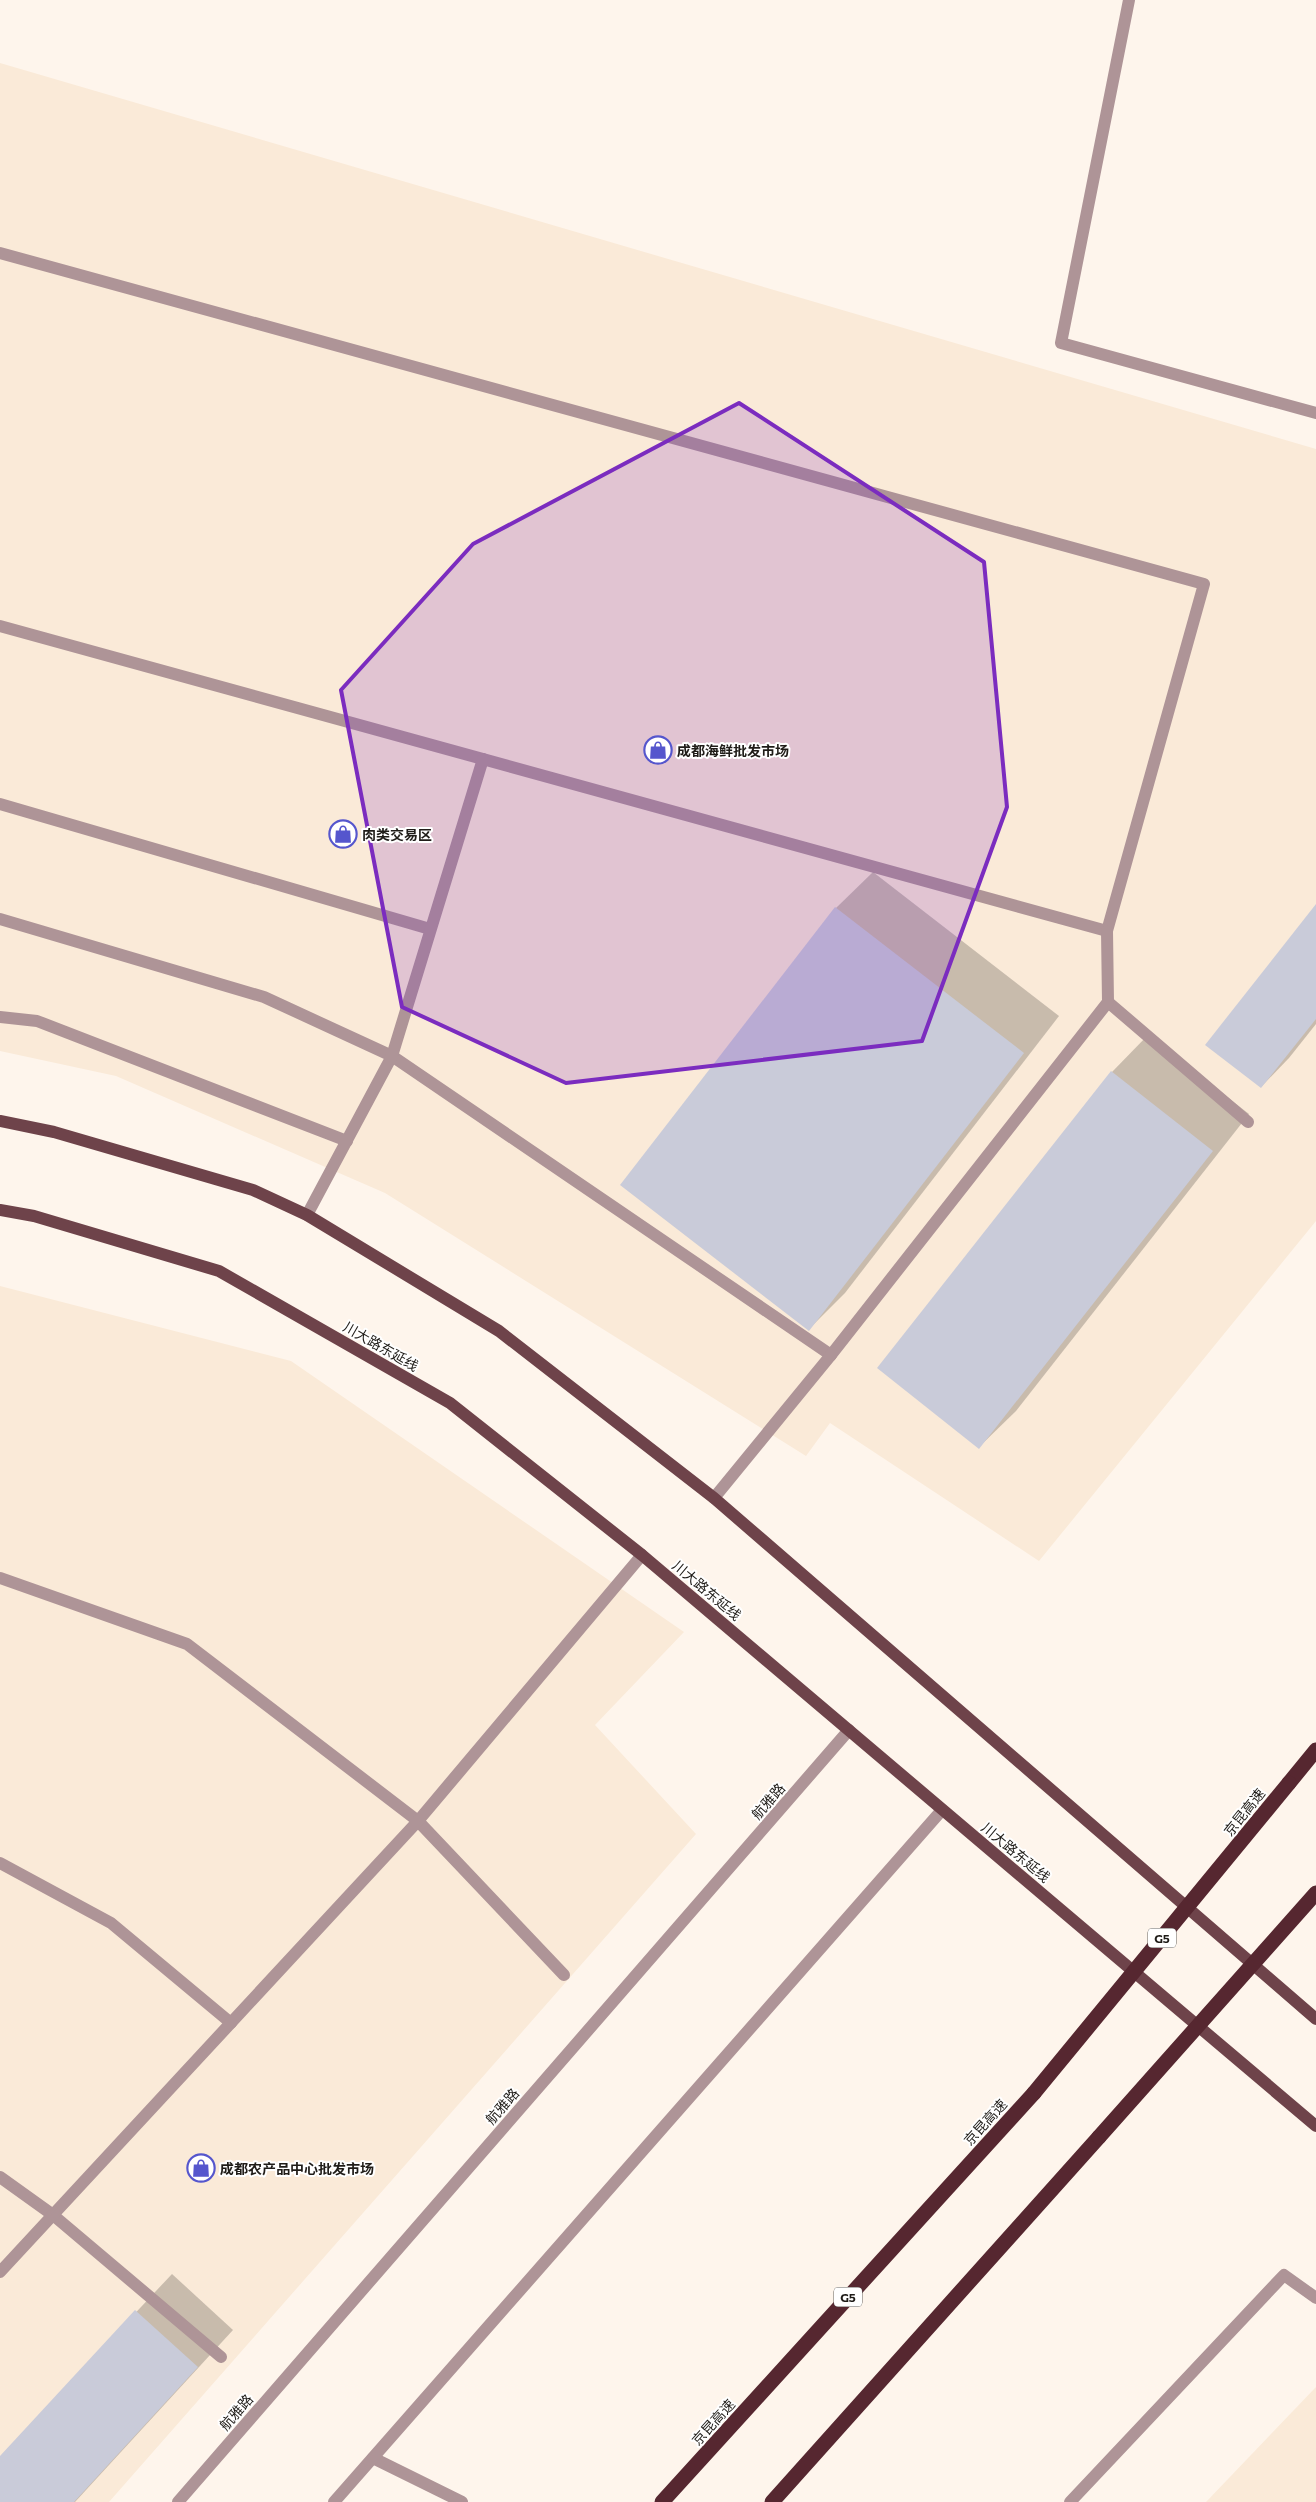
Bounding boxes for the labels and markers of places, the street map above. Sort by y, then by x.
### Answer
shop icon: 成都海鲜批发市场 [643,735,673,765]
place label: 成都海鲜批发市场 [677,742,789,759]
shop icon: 肉类交易区 [328,819,358,849]
place label: 肉类交易区 [362,826,432,843]
shop icon: 成都农产品中心批发市场 [186,2153,216,2183]
place label: 成都农产品中心批发市场 [220,2160,374,2177]

